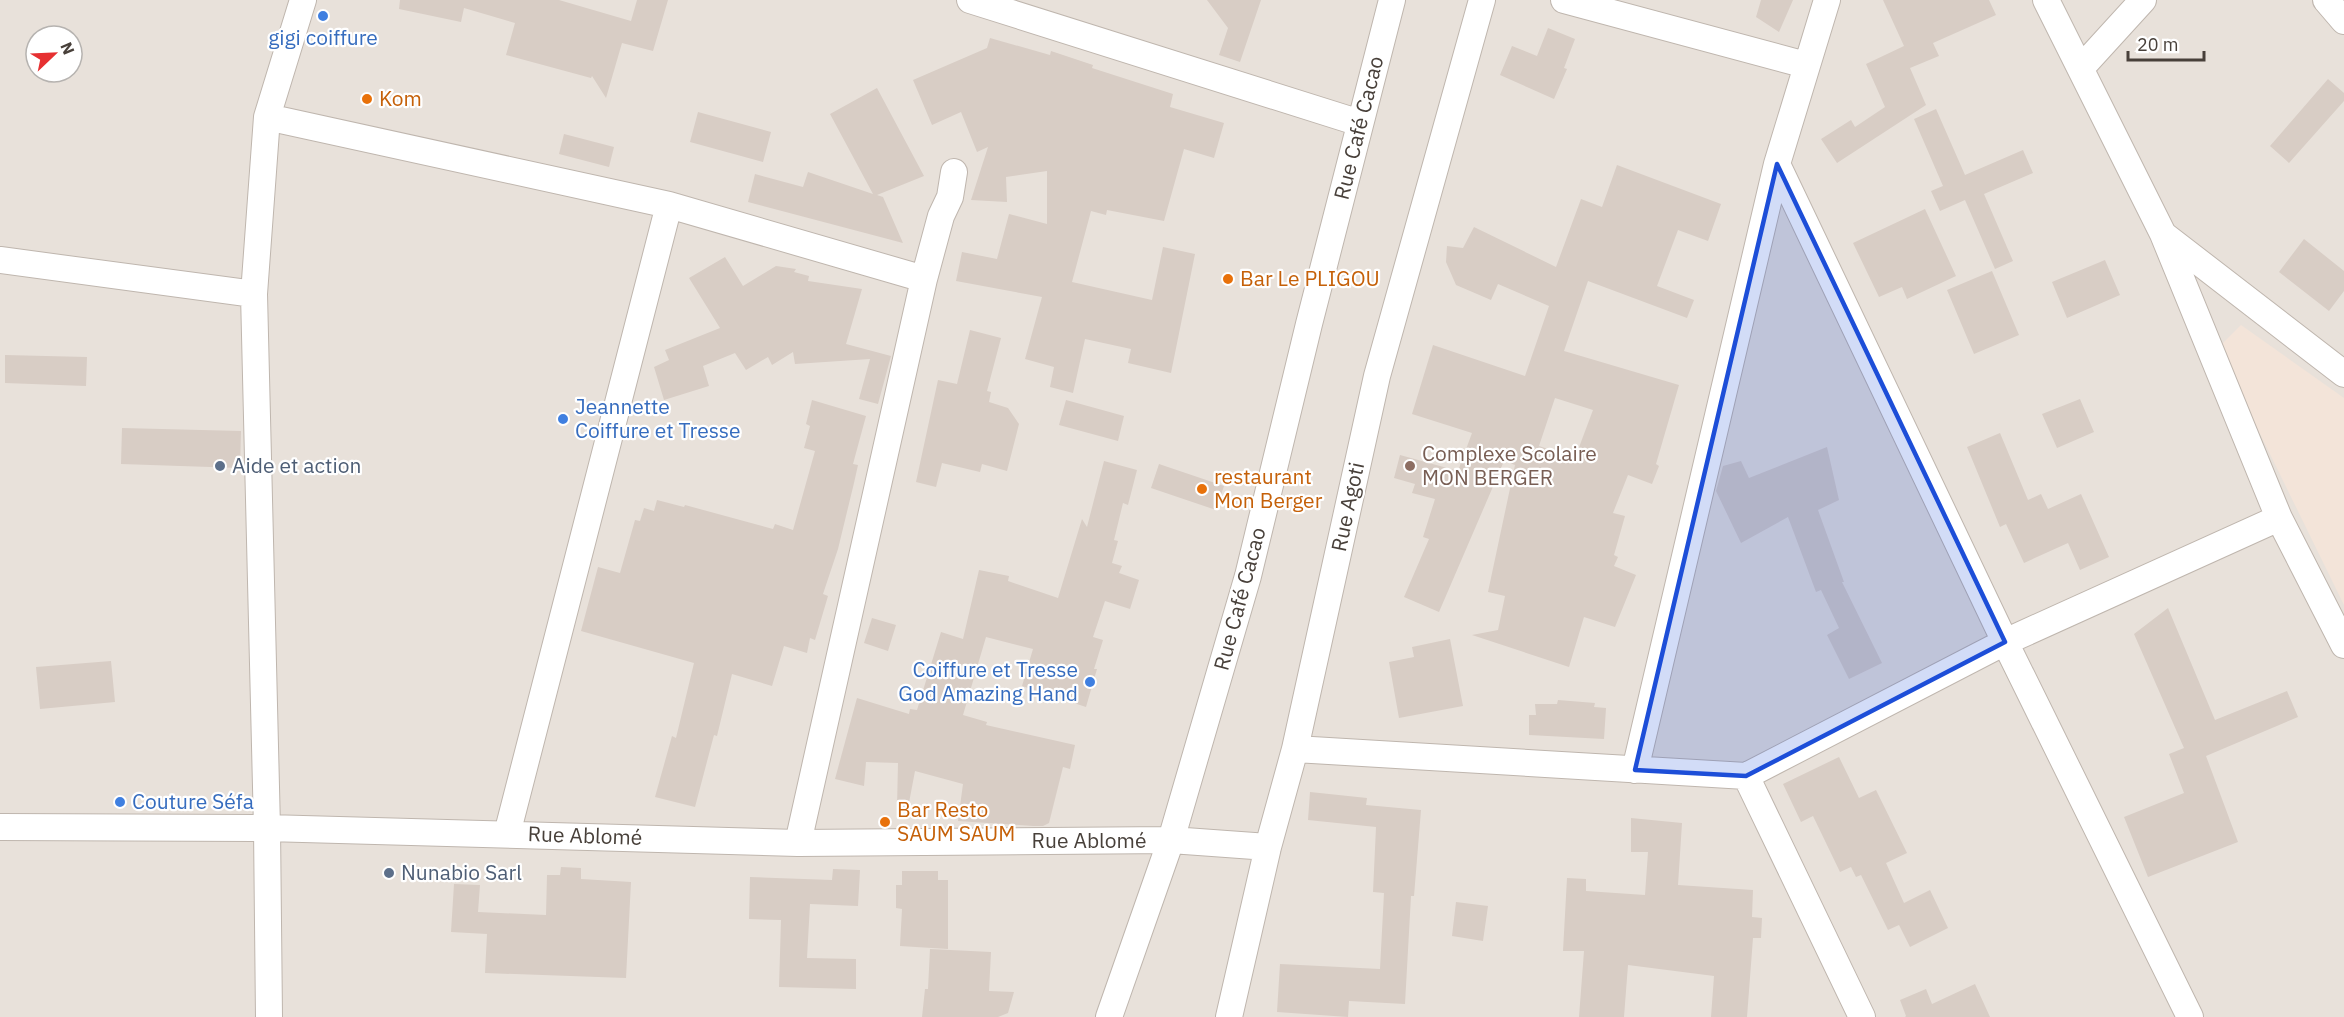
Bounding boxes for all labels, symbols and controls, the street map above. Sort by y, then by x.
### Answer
marker: gigi coiffure [316,9,330,23]
place label: gigi coiffure [268,23,378,51]
north arrow [24,24,84,84]
scale bar [2128,24,2204,62]
text: 20 m [2137,33,2179,56]
text: N [56,39,79,57]
street label: Rue Café Cacao [1327,53,1389,203]
place label: Kom [379,84,422,112]
marker: Kom [360,92,374,106]
place label: Bar Le PLIGOU [1240,264,1380,292]
marker: Bar Le PLIGOU [1221,272,1235,286]
place label: Jeannette Coiffure et Tresse [575,392,741,444]
marker: Jeannette Coiffure et Tresse [556,412,570,426]
place label: Complexe Scolaire MON BERGER [1422,439,1597,491]
place label: Aide et action [232,451,361,479]
marker: Aide et action [213,459,227,473]
marker: Complexe Scolaire MON BERGER [1403,459,1417,473]
street label: Rue Agoti [1324,460,1370,554]
place label: restaurant Mon Berger [1214,462,1323,514]
marker: restaurant Mon Berger [1195,482,1209,496]
street label: Rue Café Cacao [1206,524,1272,673]
place label: Coiffure et Tresse God Amazing Hand [898,655,1078,707]
marker: Coiffure et Tresse God Amazing Hand [1083,675,1097,689]
place label: Couture Séfa [132,787,254,815]
marker: Couture Séfa [113,795,127,809]
place label: Bar Resto SAUM SAUM [897,795,1015,847]
marker: Bar Resto SAUM SAUM [878,815,892,829]
street label: Rue Ablomé [527,819,643,851]
street label: Rue Ablomé [1032,826,1146,854]
place label: Nunabio Sarl [401,858,522,886]
marker: Nunabio Sarl [382,866,396,880]

